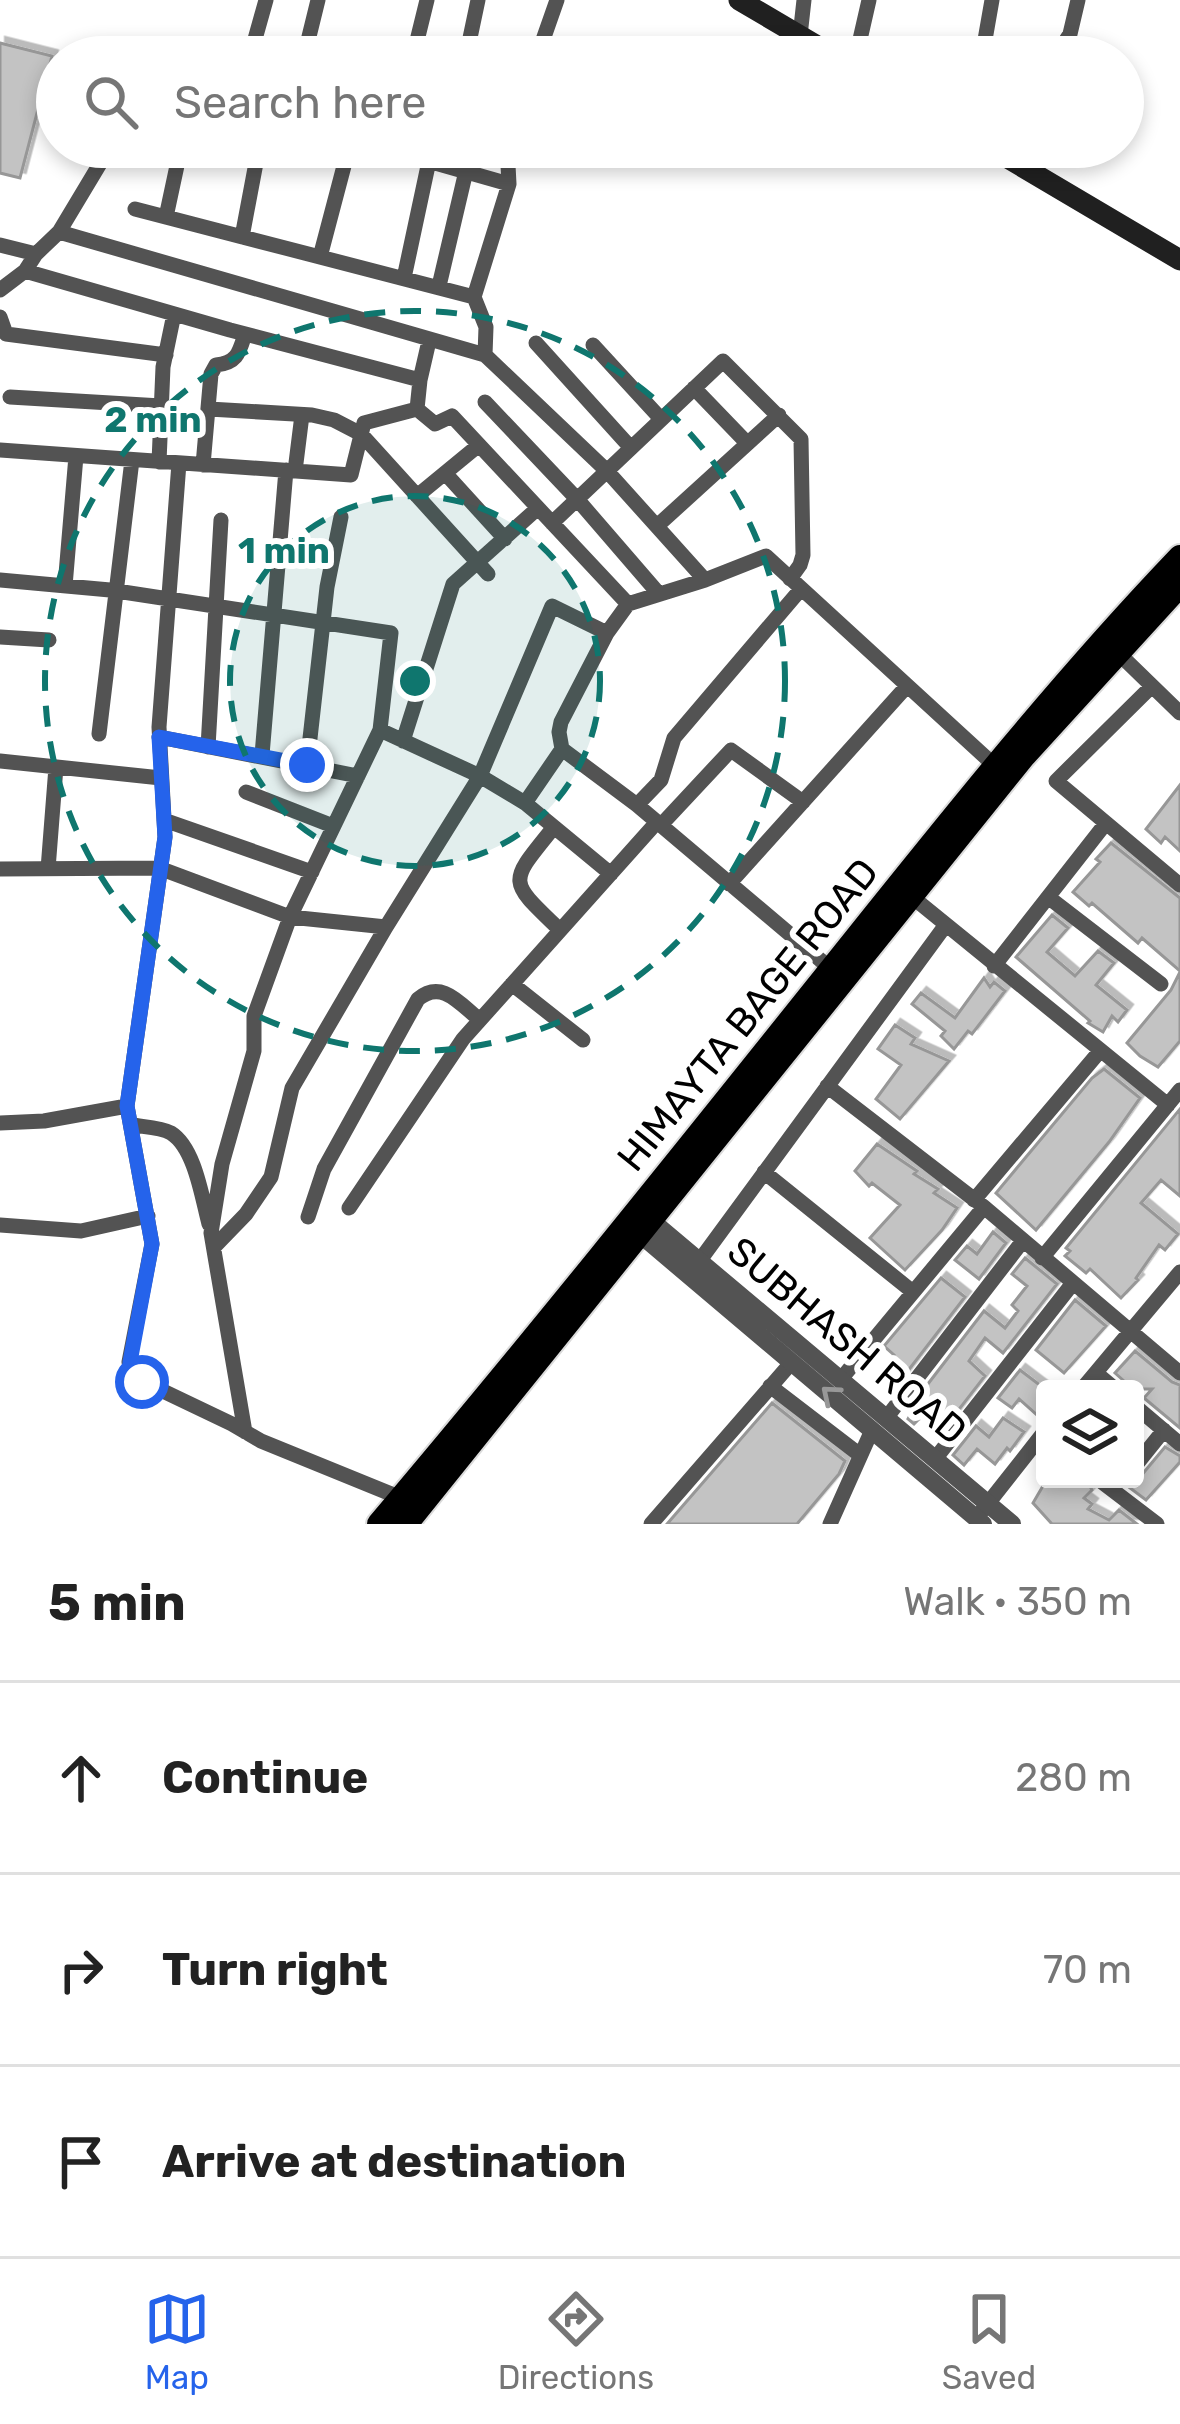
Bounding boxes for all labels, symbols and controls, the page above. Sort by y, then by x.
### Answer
search box [36,36,1144,168]
icon: search [78,69,144,135]
text: Search here [174,76,426,129]
text: 2 min [104,398,202,441]
text: 1 min [238,529,330,572]
centre of rings [394,660,436,702]
route end [280,738,334,792]
street label: HIMAYTA BAGE ROAD [608,850,888,1180]
street label: SUBHASH ROAD [718,1228,976,1454]
route start [115,1355,169,1409]
map controls [1036,1380,1144,1488]
button: layers [1036,1380,1144,1488]
one-way arrow [822,1386,844,1408]
text: 5 min [48,1572,186,1633]
text: Walk · 350 m [903,1579,1132,1625]
icon: ahead [48,1745,114,1811]
text: Continue [162,1751,368,1804]
text: 280 m [1015,1755,1132,1801]
icon: right [48,1937,114,2003]
text: Turn right [162,1943,388,1996]
text: 70 m [1043,1947,1132,1993]
icon: arrive [48,2129,114,2195]
text: Arrive at destination [162,2135,627,2188]
tab: Map [144,2286,210,2397]
tab: Directions [498,2286,654,2397]
tab: Saved [942,2286,1036,2397]

